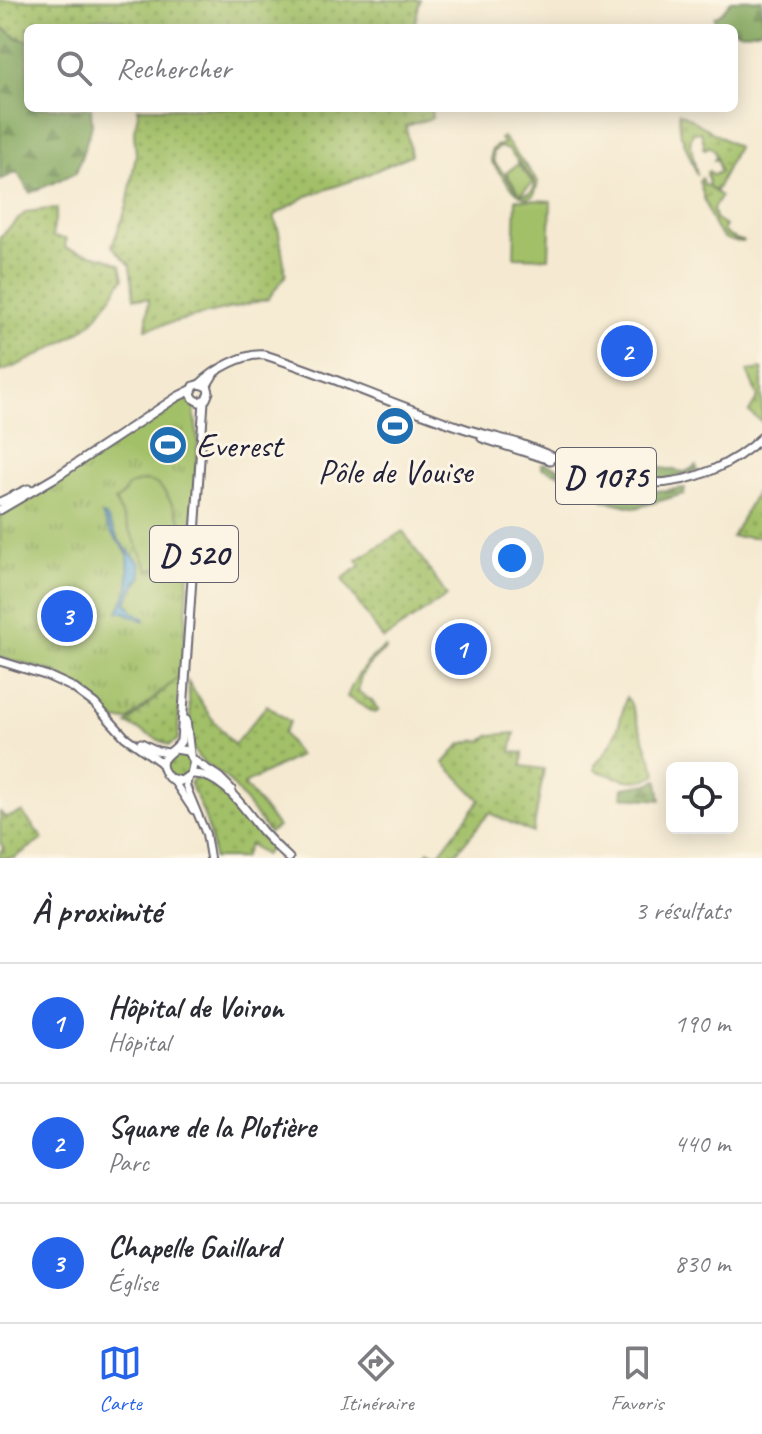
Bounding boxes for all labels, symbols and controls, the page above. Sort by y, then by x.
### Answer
search box [24,24,738,112]
icon: search [52,46,96,90]
text: Rechercher [116,49,231,87]
pin: 2 [601,321,653,381]
sports icon: Pôle de Vouise [374,405,416,447]
sports icon: Everest [147,424,189,466]
place label: Everest [196,424,286,467]
road number: D 1075 [556,448,656,504]
place label: Pôle de Vouise [318,450,474,493]
road number: D 520 [150,526,238,582]
your location [492,538,532,578]
pin: 3 [41,586,93,646]
pin: 1 [435,619,487,679]
map controls [666,762,738,834]
button: locate [666,762,738,834]
text: À proximité [32,889,161,932]
text: 3 résultats [635,894,730,927]
text: Hôpital de Voiron [108,988,283,1026]
text: 1 [52,1007,64,1040]
text: 190 m [674,1007,730,1040]
text: Hôpital [108,1026,170,1059]
text: Square de la Plotière [108,1108,316,1146]
text: 2 [52,1127,64,1160]
text: 440 m [674,1127,730,1160]
text: Parc [108,1146,149,1179]
text: Chapelle Gaillard [108,1228,279,1266]
text: 3 [52,1247,64,1280]
text: 830 m [674,1247,730,1280]
text: Église [108,1266,158,1299]
tab: Carte [98,1341,142,1417]
tab: Itinéraire [339,1341,414,1417]
tab: Favoris [610,1341,664,1417]

